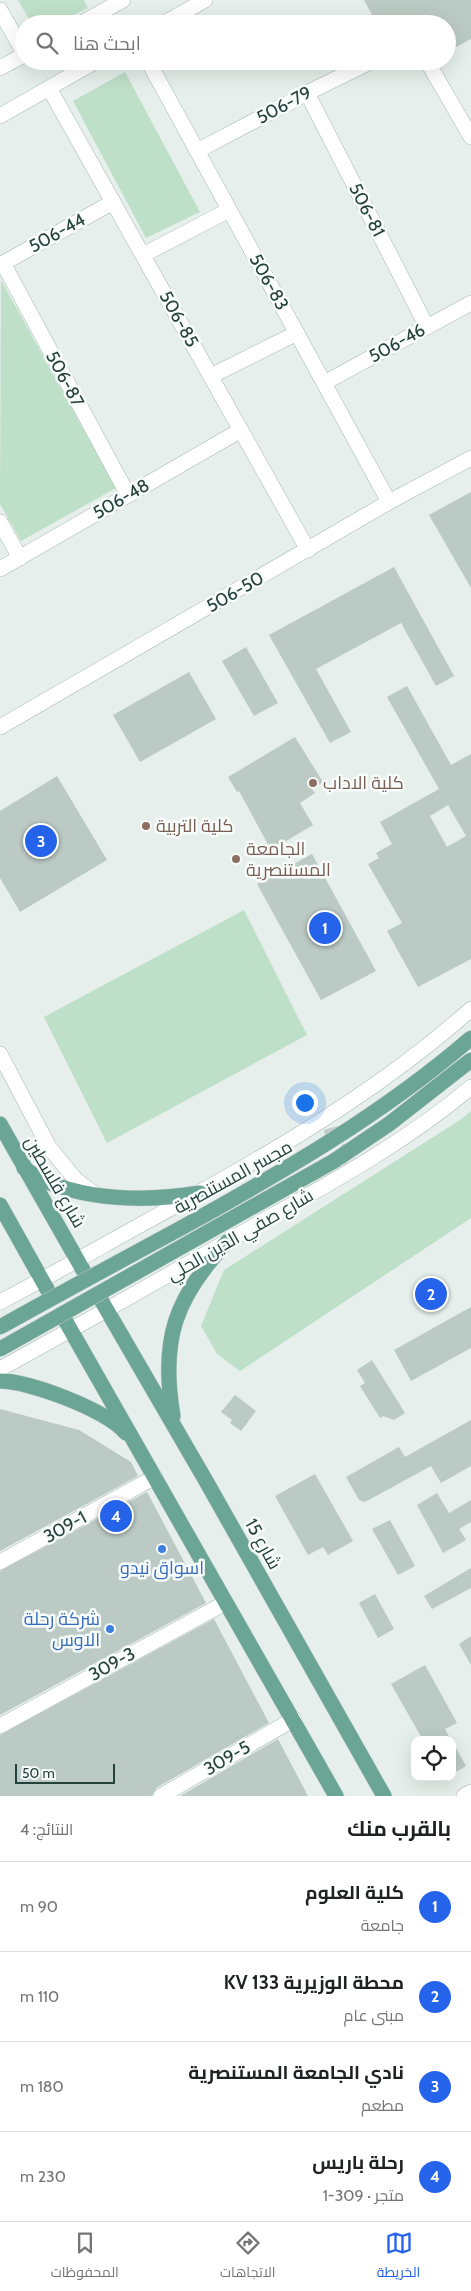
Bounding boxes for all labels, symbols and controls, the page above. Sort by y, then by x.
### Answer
search box [15,15,456,70]
icon: search [33,29,61,57]
text: ابحث هنا [73,32,141,55]
street label: 506-79 [253,81,315,129]
street label: 506-81 [344,180,390,240]
street label: 506-44 [25,209,89,257]
street label: 506-83 [245,250,293,314]
street label: 506-85 [155,287,203,351]
street label: 506-46 [365,319,429,367]
street label: 506-87 [41,347,89,411]
street label: 506-48 [89,474,153,524]
street label: 506-50 [202,567,268,617]
place label: كلية الاداب [323,772,404,794]
marker: كلية الاداب [307,777,319,789]
place label: كلية التربية [156,815,234,837]
marker: كلية التربية [140,820,152,832]
pin: 3 [25,822,57,860]
place label: الجامعة المستنصرية [246,838,331,881]
marker: الجامعة المستنصرية [230,853,242,865]
pin: 1 [309,909,341,947]
your location [292,1090,318,1116]
street label: شارع فلسطين [19,1132,90,1232]
street label: مجسر المستنصرية [170,1135,296,1219]
street label: شارع صفي الدين الحلي [163,1184,319,1289]
pin: 2 [415,1275,447,1313]
pin: 4 [100,1497,132,1535]
street label: 309-1 [40,1506,90,1548]
street label: شارع 15 [239,1515,286,1574]
marker: اسواق نيدو [156,1543,168,1555]
place label: اسواق نيدو [120,1557,204,1580]
place label: شركة رحلة الاوس [24,1608,100,1651]
marker: شركة رحلة الاوس [104,1623,116,1635]
street label: 309-3 [85,1642,139,1686]
street label: 309-5 [200,1736,254,1780]
map controls [411,1736,456,1781]
button: locate [411,1736,456,1781]
scale bar [15,1761,115,1784]
text: 50 m [22,1764,55,1782]
text: بالقرب منك [347,1816,451,1841]
text: النتائج: 4 [20,1820,73,1839]
text: كلية العلوم [305,1881,404,1904]
text: 90 m [20,1897,58,1916]
text: 1 [432,1897,438,1916]
text: جامعة [361,1916,404,1935]
text: محطة الوزيرية 133 KV [224,1971,404,1994]
text: 110 m [20,1987,59,2006]
text: 2 [431,1987,439,2006]
text: مبنى عام [343,2006,404,2025]
text: نادي الجامعة المستنصرية [188,2061,404,2084]
text: 180 m [20,2077,64,2096]
text: 3 [431,2077,439,2096]
text: مطعم [361,2096,404,2115]
text: رحلة باريس [312,2151,404,2174]
text: 230 m [20,2167,66,2186]
text: 4 [430,2167,440,2186]
text: متجر · 309-1 [323,2186,404,2205]
tab: المحفوظات [51,2229,119,2285]
tab: الاتجاهات [220,2229,275,2285]
tab: الخريطة [377,2229,420,2285]

